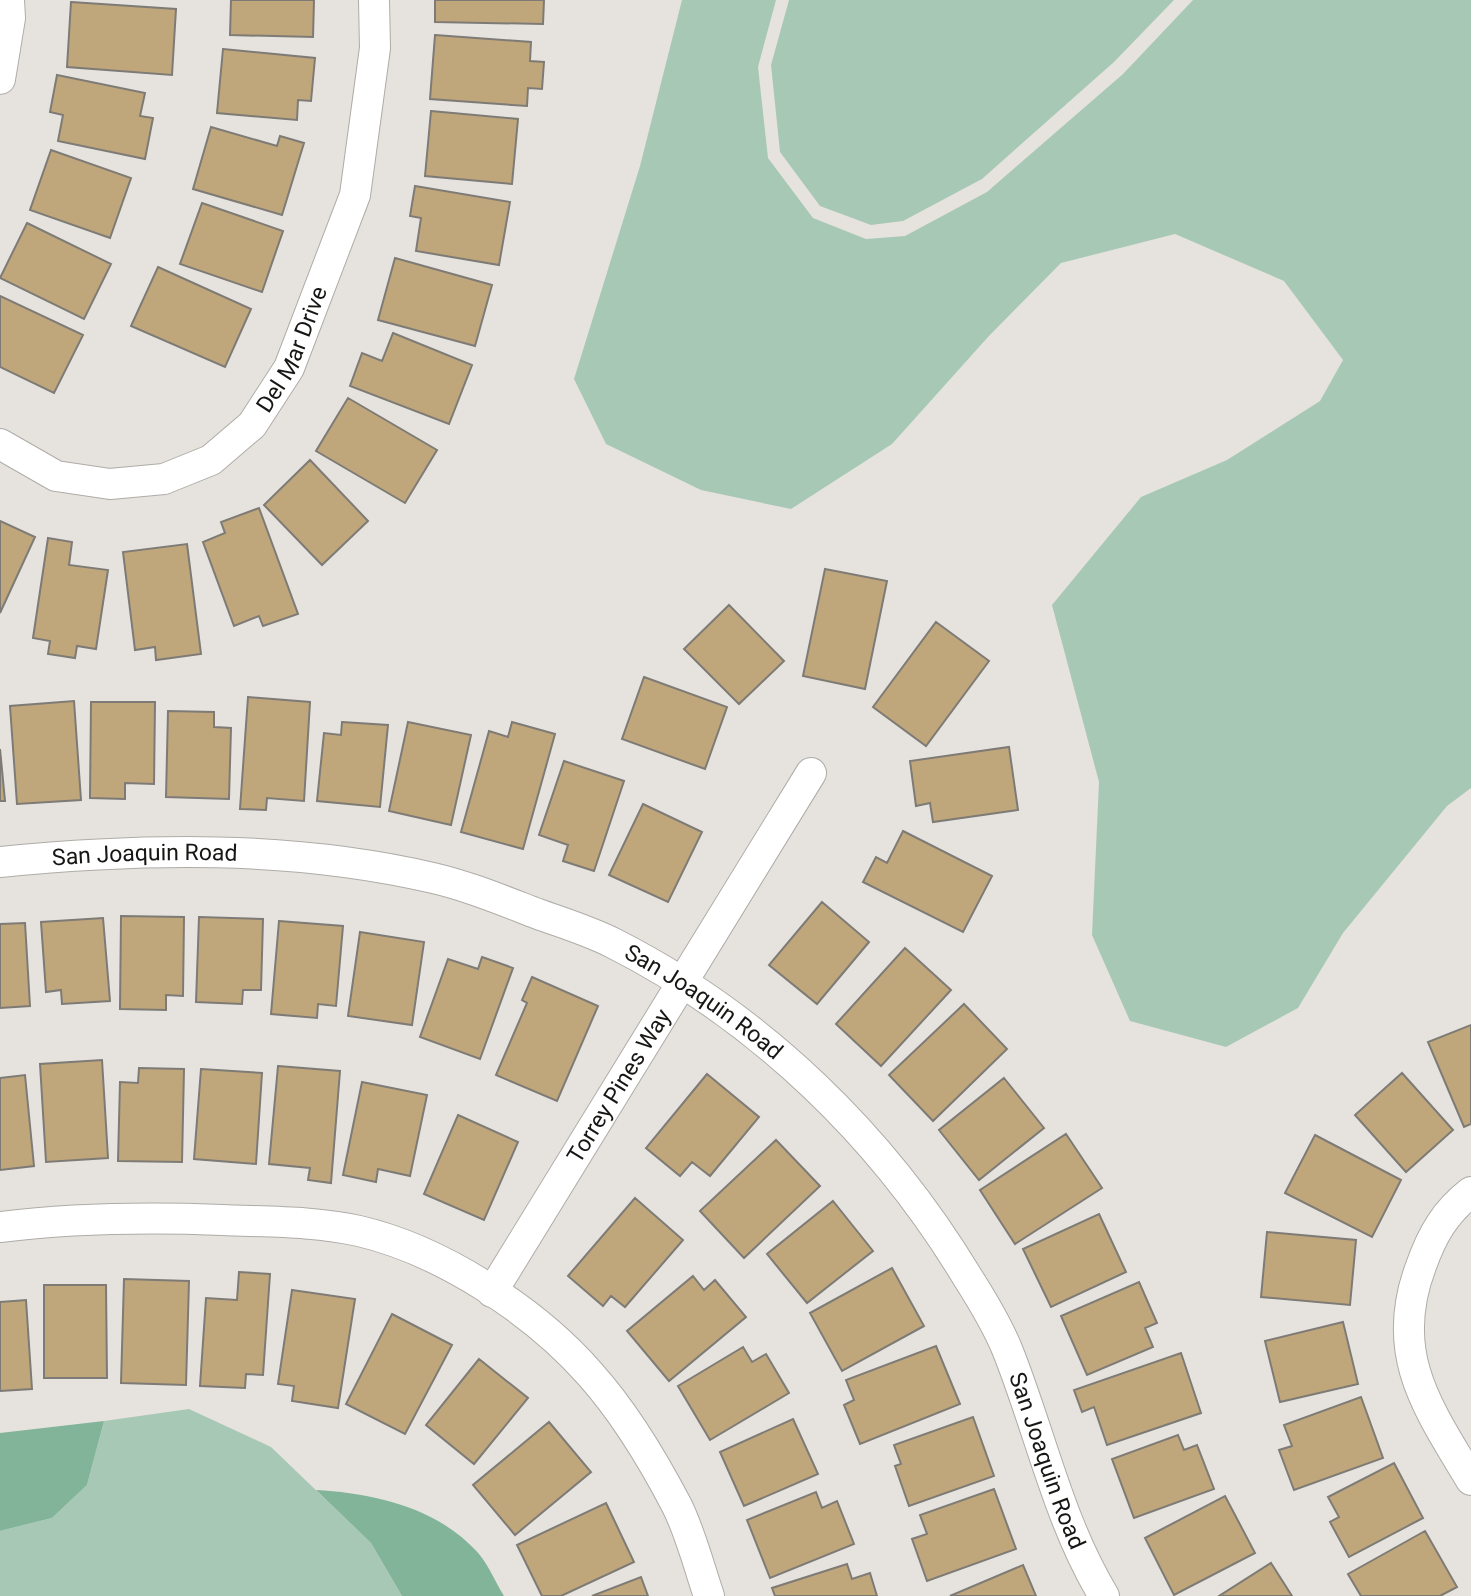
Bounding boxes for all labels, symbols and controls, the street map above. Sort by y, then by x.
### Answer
street label: Del Mar Drive [250,283,332,417]
street label: San Joaquin Road [51,839,238,871]
street label: San Joaquin Road [620,938,788,1065]
street label: Torrey Pines Way [561,1004,676,1168]
street label: San Joaquin Road [1004,1369,1091,1553]

